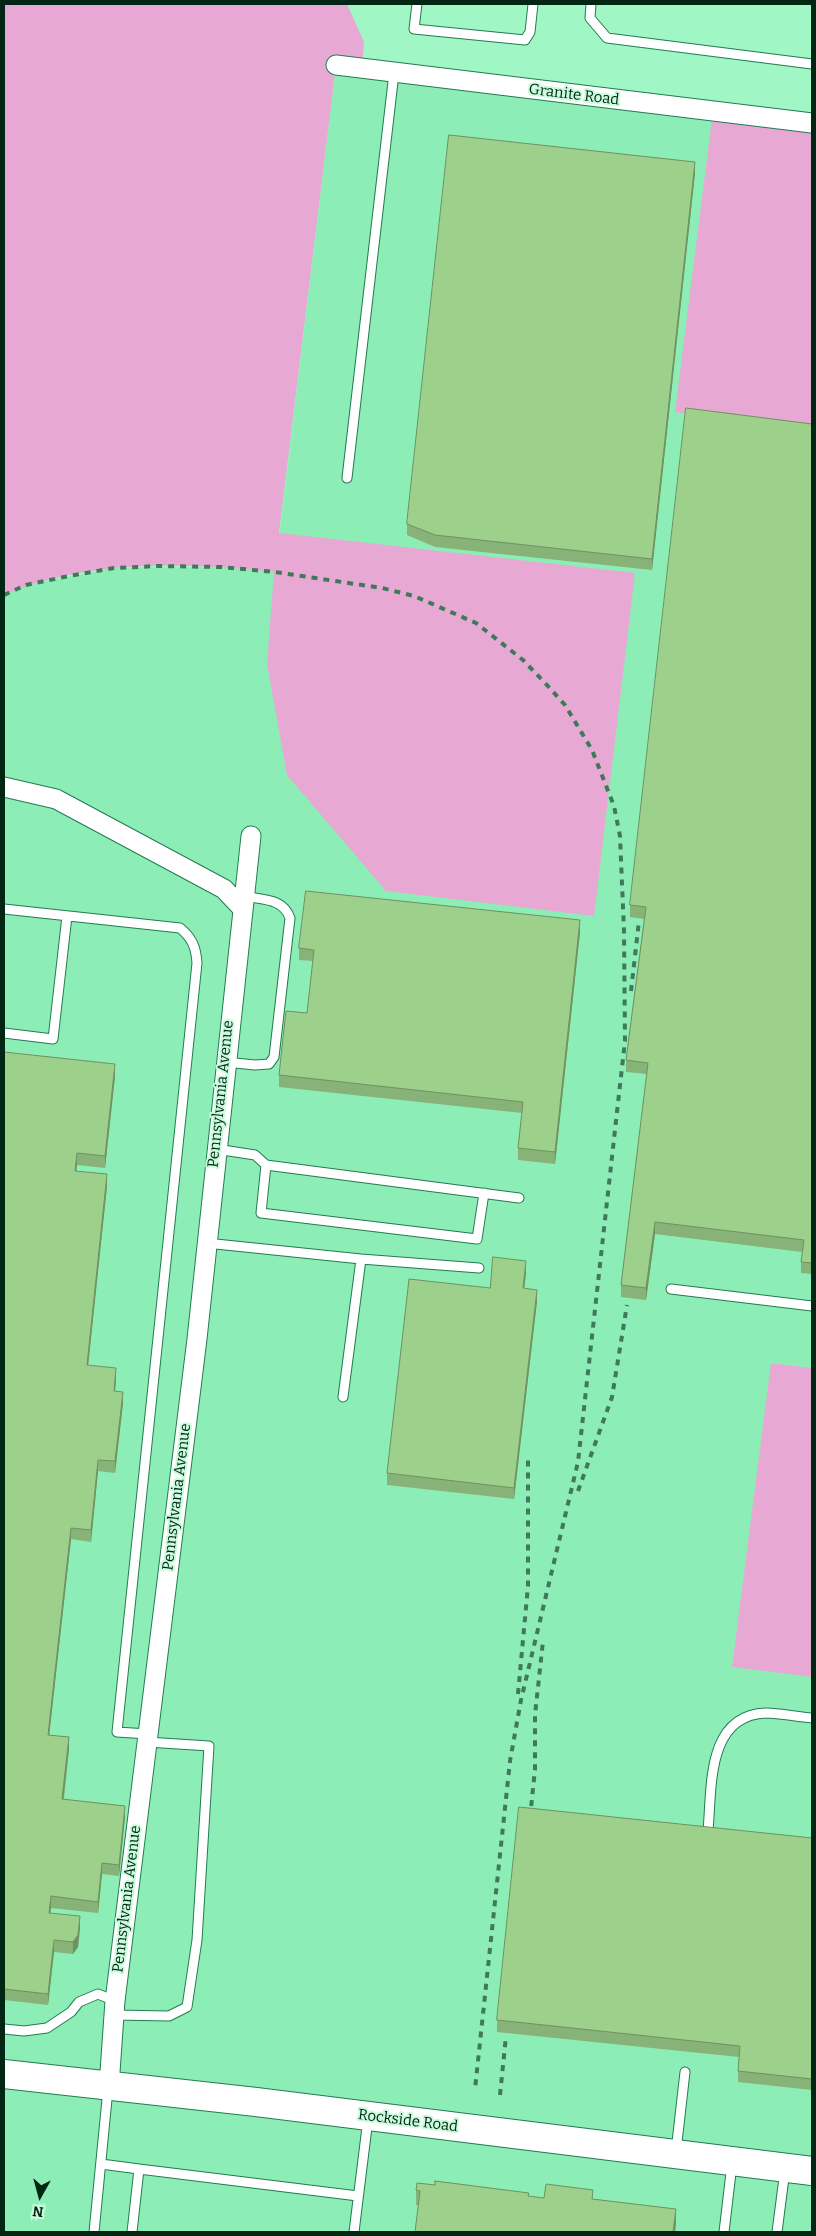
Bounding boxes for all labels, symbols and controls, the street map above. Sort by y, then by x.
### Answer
street label: Granite Road [528,81,620,109]
street label: Pennsylvania Avenue [204,1019,238,1169]
street label: Pennsylvania Avenue [159,1422,195,1572]
street label: Pennsylvania Avenue [109,1824,145,1974]
street label: Rockside Road [357,2106,459,2136]
north arrow [15,2171,65,2221]
text: N [32,2202,45,2220]

